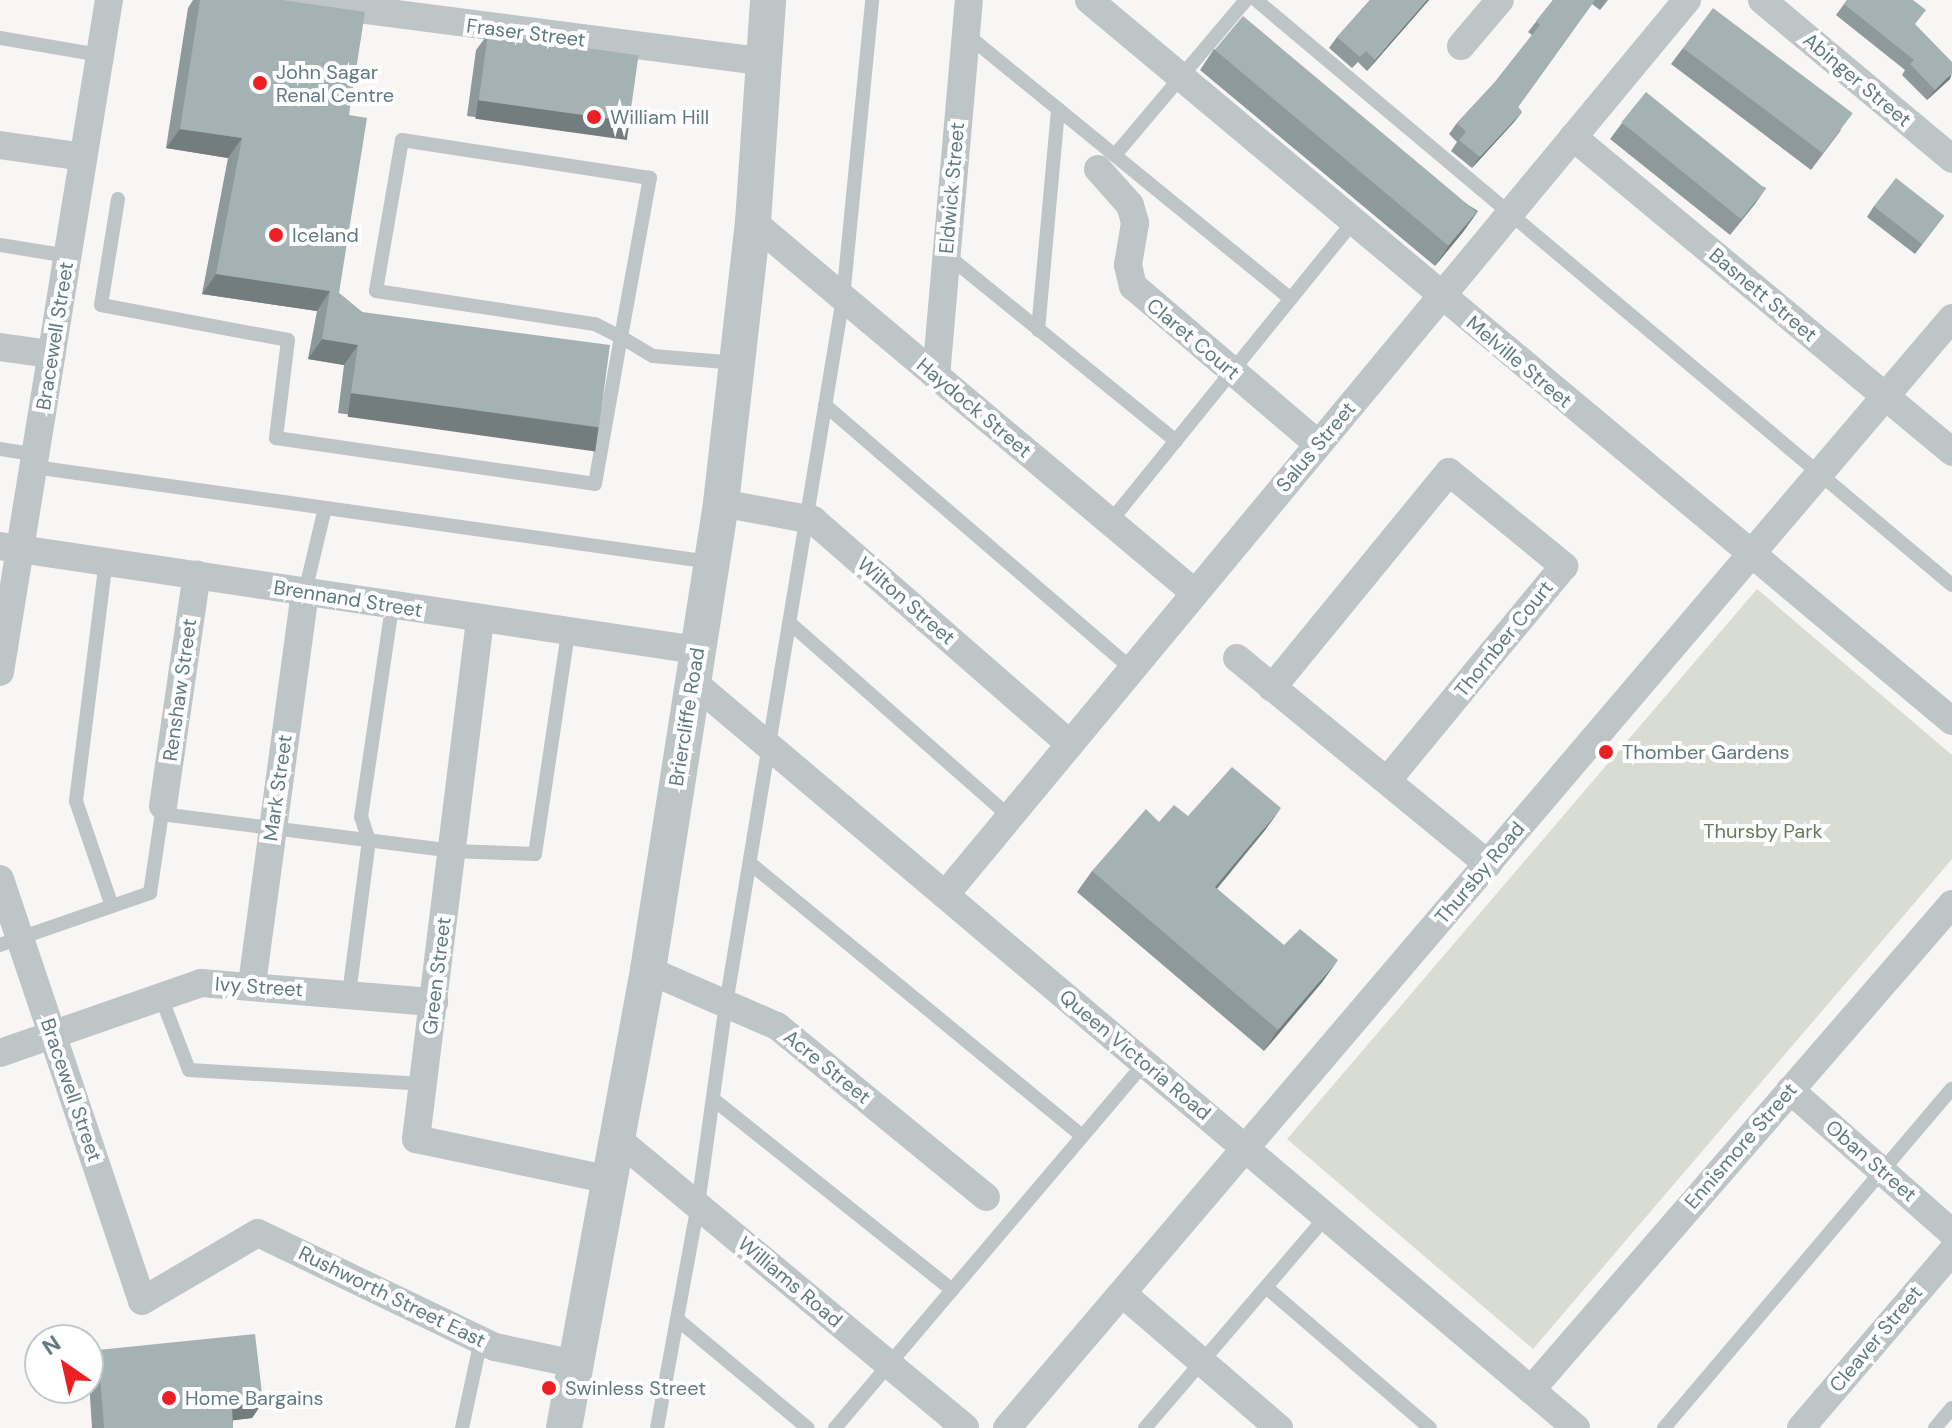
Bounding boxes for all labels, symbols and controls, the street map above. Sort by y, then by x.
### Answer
street label: Fraser Street [465,14,587,52]
street label: Abinger Street [1798,28,1916,132]
place label: John Sagar Renal Centre [276,60,394,107]
marker: John Sagar Renal Centre [251,74,269,92]
place label: William Hill [610,105,709,129]
marker: William Hill [585,108,603,126]
street label: Eldwick Street [934,121,970,255]
place label: Iceland [292,223,359,247]
marker: Iceland [267,226,285,244]
street label: Basnett Street [1704,243,1822,347]
street label: Bracewell Street [31,260,79,412]
street label: Claret Court [1142,293,1244,385]
street label: Melville Street [1461,311,1577,413]
street label: Haydock Street [912,353,1036,463]
street label: Salus Street [1271,397,1361,497]
street label: Wilton Street [852,552,960,650]
street label: Brennand Street [272,575,424,623]
street label: Thornber Court [1450,576,1558,702]
street label: Renshaw Street [158,617,202,763]
street label: Briercliffe Road [664,646,710,788]
street label: Mark Street [259,733,297,843]
place label: Thomber Gardens [1622,740,1789,764]
marker: Thomber Gardens [1597,743,1615,761]
street label: Thursby Road [1430,817,1530,929]
park label: Thursby Park [1703,819,1823,843]
street label: Green Street [418,916,456,1036]
street label: Ivy Street [214,972,304,1002]
street label: Queen Victoria Road [1054,985,1216,1125]
street label: Bracewell Street [35,1015,107,1165]
street label: Acre Street [779,1025,875,1109]
street label: Ennismore Street [1680,1078,1802,1214]
street label: Oban Street [1821,1115,1921,1207]
street label: Williams Road [733,1232,847,1332]
street label: Rushworth Street East [294,1241,490,1353]
street label: Cleaver Street [1825,1281,1927,1397]
north arrow [24,1324,104,1404]
text: N [37,1329,66,1362]
place label: Swinless Street [565,1376,706,1400]
marker: Swinless Street [540,1379,558,1397]
place label: Home Bargains [185,1386,323,1410]
marker: Home Bargains [160,1389,178,1407]

